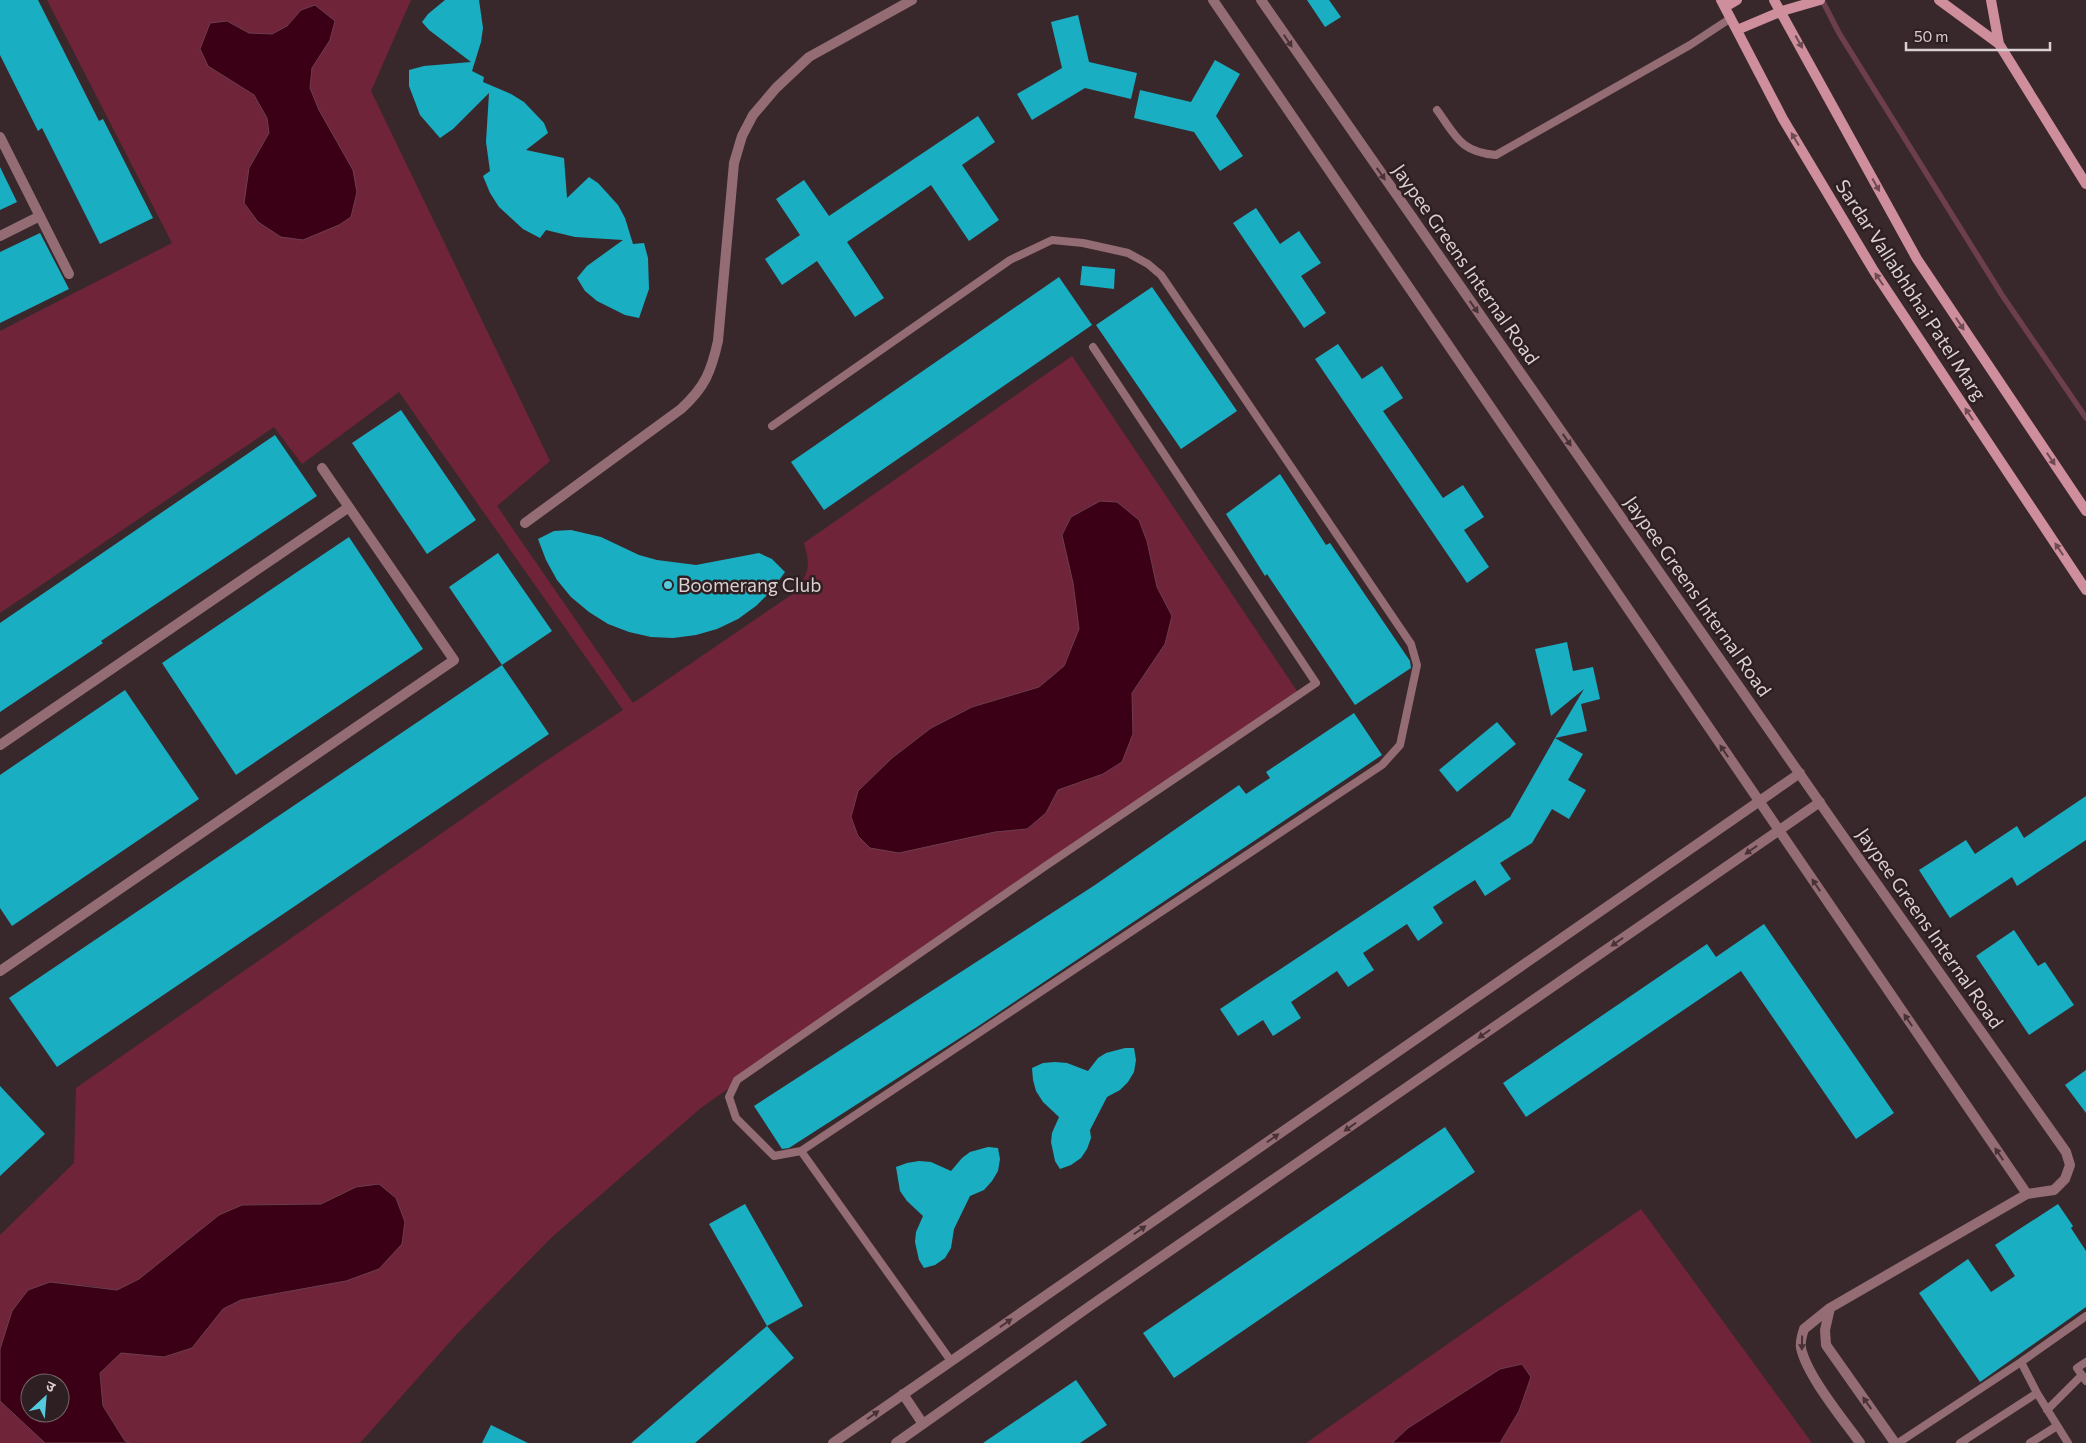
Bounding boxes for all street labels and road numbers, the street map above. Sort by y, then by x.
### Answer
street label: Jaypee Greens Internal Road [1388,159,1545,368]
street label: Sardar Vallabhbhai Patel Marg [1831,175,1991,404]
street label: Jaypee Greens Internal Road [1620,491,1777,700]
street label: Jaypee Greens Internal Road [1852,823,2009,1032]

